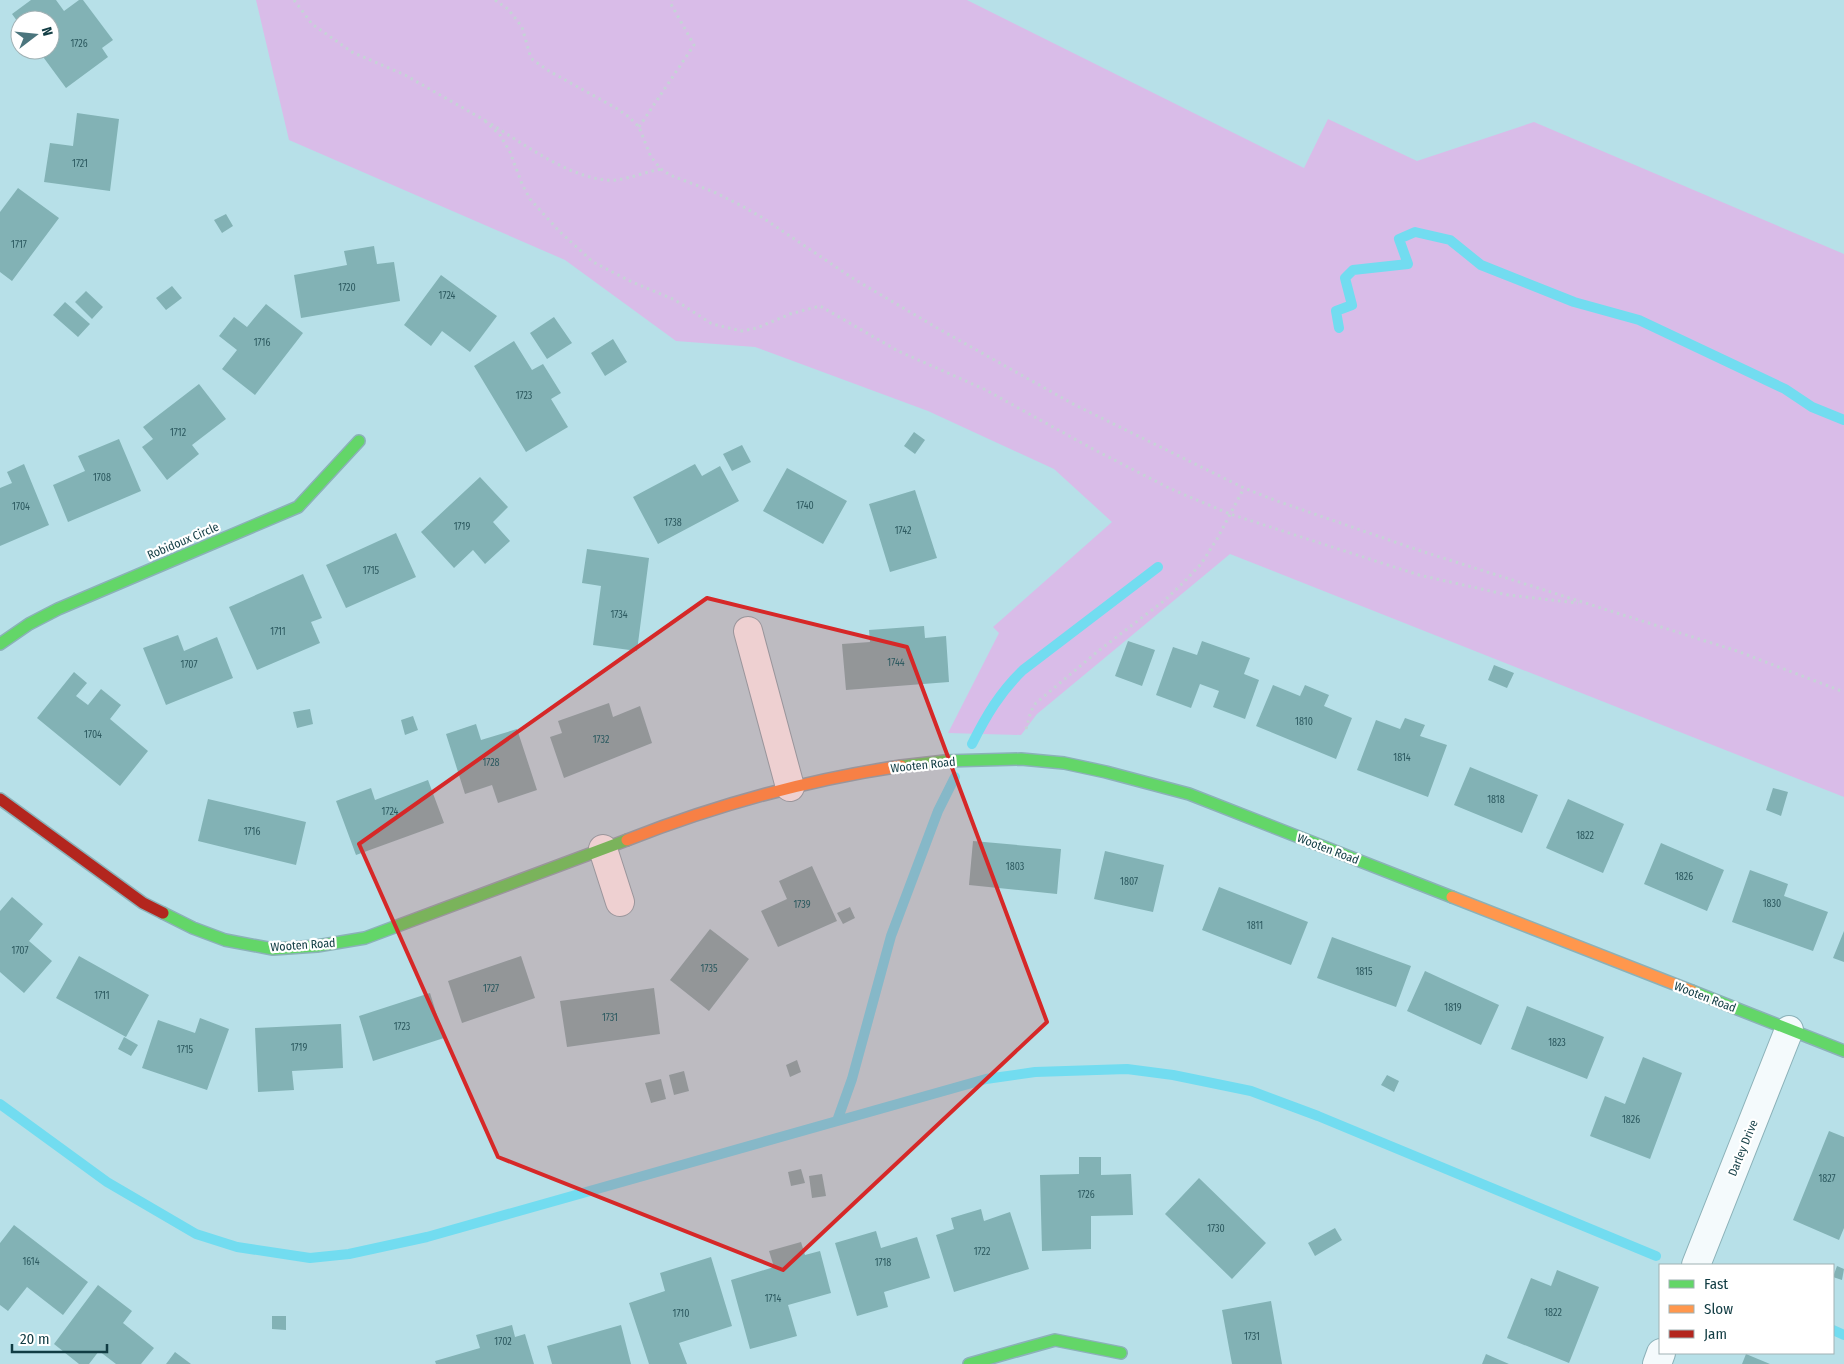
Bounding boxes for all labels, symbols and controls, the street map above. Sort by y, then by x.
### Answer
north arrow [10,10,60,60]
text: N [38,25,56,38]
house number: 1726 [70,38,88,50]
house number: 1721 [72,158,88,170]
house number: 1717 [11,239,27,251]
house number: 1720 [338,282,356,294]
house number: 1724 [439,290,456,302]
house number: 1716 [254,337,270,349]
house number: 1723 [516,390,533,402]
house number: 1712 [170,427,187,439]
house number: 1708 [93,472,111,484]
house number: 1740 [796,500,814,512]
house number: 1704 [12,501,30,513]
house number: 1738 [664,517,682,529]
street label: Robidoux Circle [145,520,221,562]
house number: 1719 [454,521,470,533]
house number: 1742 [895,525,912,537]
house number: 1715 [363,565,380,577]
house number: 1734 [610,609,628,621]
house number: 1711 [270,626,286,638]
house number: 1744 [887,657,905,669]
house number: 1707 [181,659,197,671]
house number: 1810 [1295,716,1313,728]
house number: 1704 [84,729,102,741]
house number: 1732 [593,734,610,746]
house number: 1814 [1393,752,1411,764]
street label: Wooten Road [890,755,956,775]
house number: 1728 [482,757,500,769]
house number: 1818 [1487,794,1505,806]
house number: 1724 [382,806,399,818]
house number: 1716 [244,826,260,838]
house number: 1822 [1576,830,1594,842]
street label: Wooten Road [1295,831,1361,867]
house number: 1803 [1006,861,1025,873]
house number: 1826 [1675,871,1693,883]
house number: 1807 [1120,876,1138,888]
house number: 1830 [1763,898,1781,910]
house number: 1739 [793,899,811,911]
house number: 1811 [1247,920,1263,932]
street label: Wooten Road [270,936,336,954]
house number: 1707 [12,945,28,957]
house number: 1735 [701,963,718,975]
house number: 1815 [1355,966,1373,978]
street label: Wooten Road [1672,979,1738,1015]
house number: 1727 [483,983,499,995]
house number: 1711 [94,990,110,1002]
house number: 1819 [1444,1002,1462,1014]
house number: 1731 [602,1012,618,1024]
house number: 1723 [394,1021,411,1033]
house number: 1823 [1548,1037,1566,1049]
house number: 1719 [291,1042,307,1054]
house number: 1715 [177,1044,194,1056]
house number: 1826 [1622,1114,1640,1126]
street label: Darley Drive [1725,1118,1761,1178]
house number: 1827 [1818,1173,1836,1185]
house number: 1726 [1077,1189,1095,1201]
house number: 1730 [1207,1223,1225,1235]
house number: 1722 [974,1246,991,1258]
house number: 1614 [22,1256,40,1268]
house number: 1718 [875,1257,891,1269]
legend [1659,1264,1834,1354]
text: Fast [1704,1275,1728,1293]
house number: 1714 [765,1293,781,1305]
text: Slow [1704,1300,1733,1318]
house number: 1822 [1544,1307,1562,1319]
house number: 1710 [673,1308,689,1320]
scale bar [12,1322,108,1354]
text: Jam [1704,1325,1727,1343]
text: 20 m [20,1330,50,1348]
house number: 1731 [1244,1331,1260,1343]
house number: 1702 [494,1336,512,1348]

